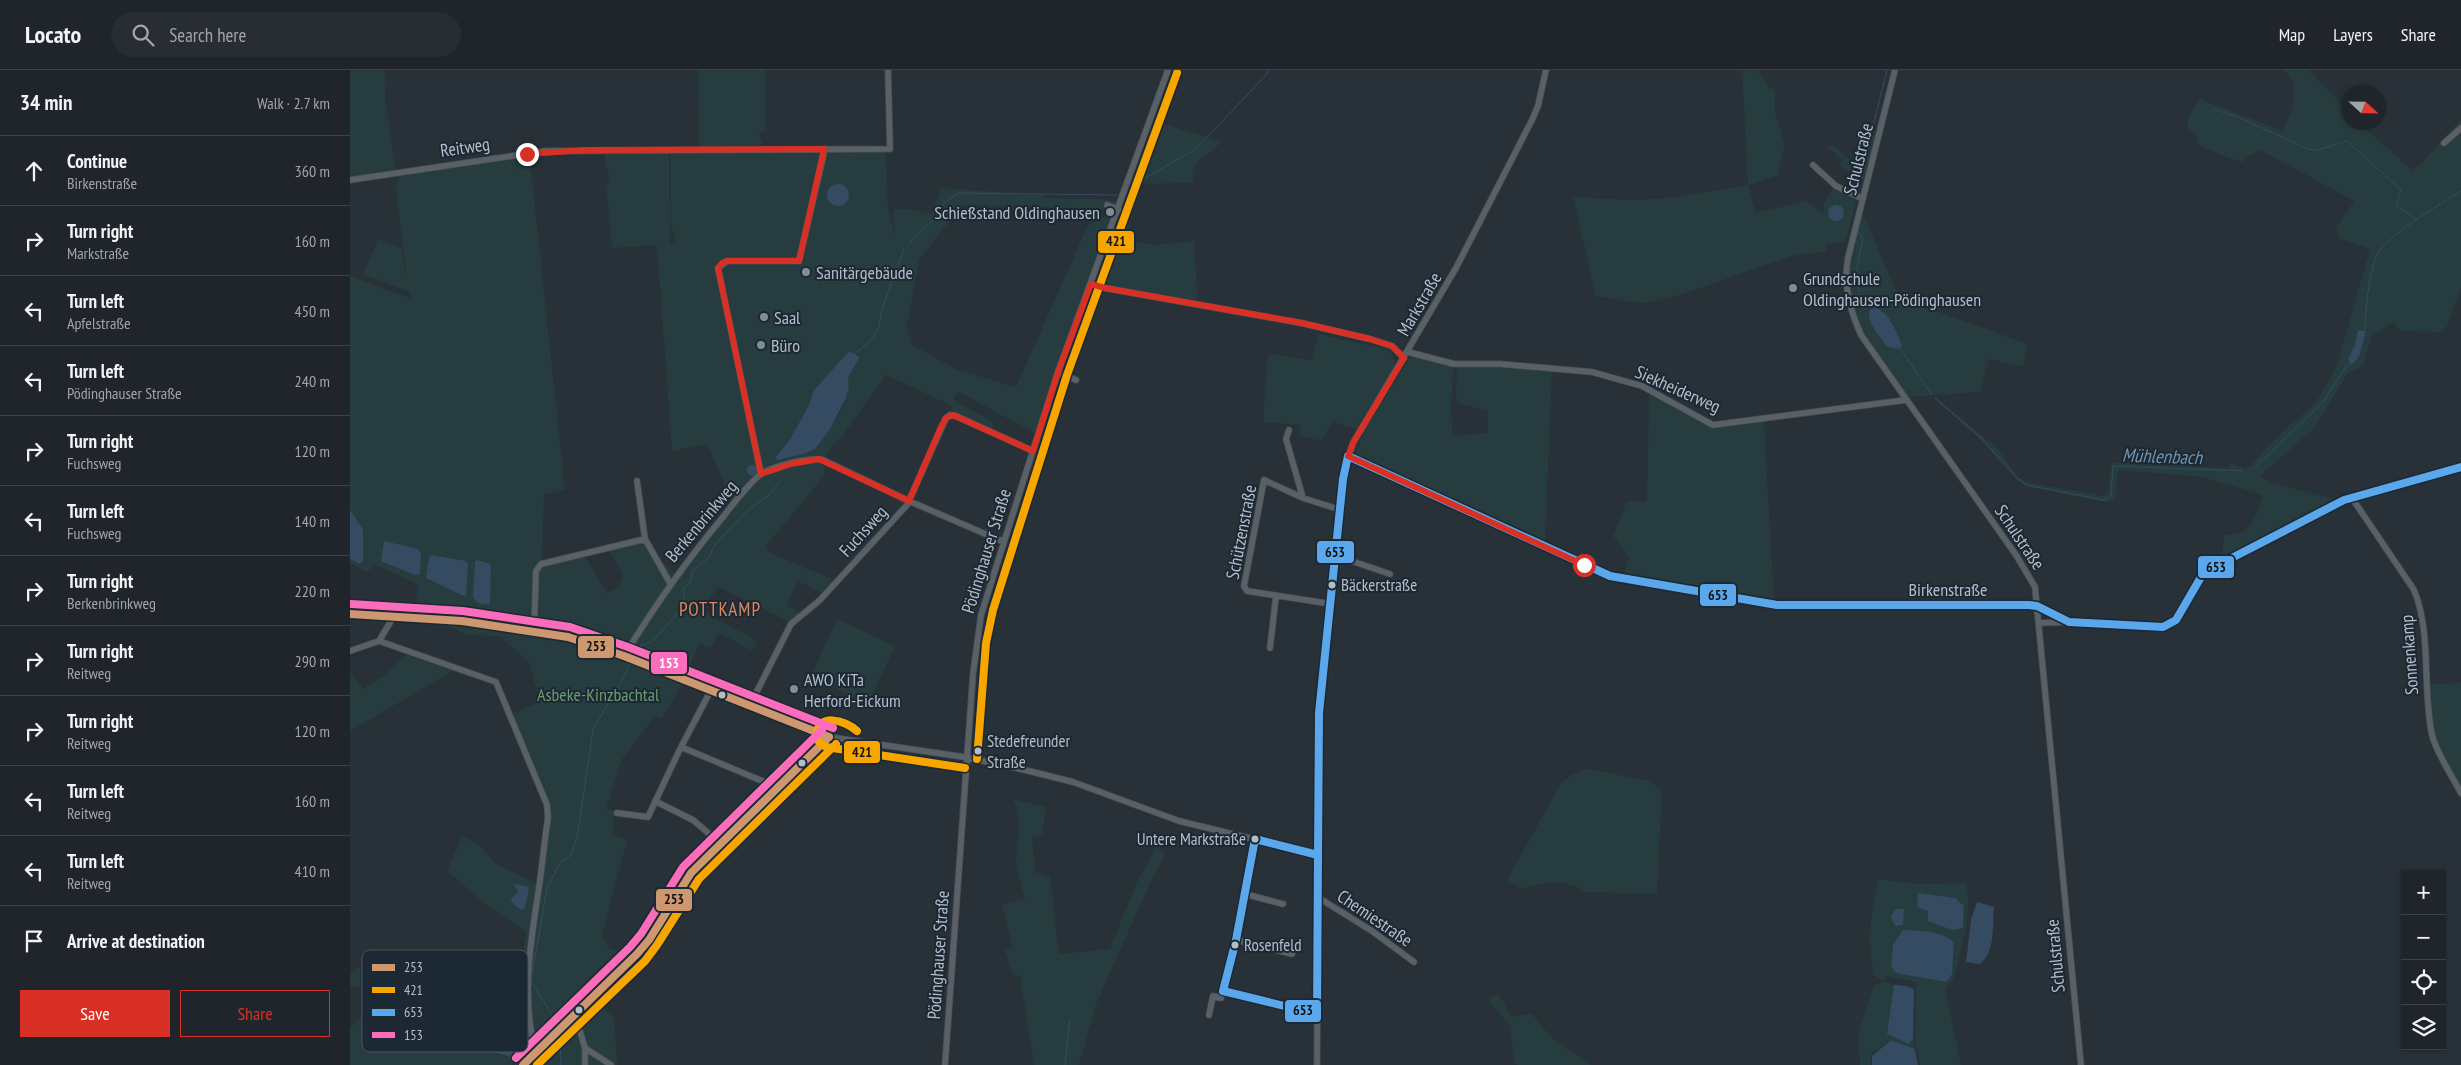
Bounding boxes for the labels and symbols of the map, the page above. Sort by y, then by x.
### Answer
north arrow [2341,85,2386,130]
street label: Schulstraße [1838,121,1878,197]
street label: Reitweg [439,132,491,162]
route end [516,143,539,166]
place label: Schießstand Oldinghausen [934,201,1100,224]
marker: Schießstand Oldinghausen [1104,206,1116,218]
line badge: 421 [1097,230,1135,254]
text: 421 [1106,232,1126,250]
place label: Sanitärgebäude [816,261,913,284]
marker: Sanitärgebäude [800,266,812,278]
place label: Grundschule Oldinghausen-Pödinghausen [1803,267,1981,311]
street label: Markstraße [1392,268,1446,340]
marker: Grundschule Oldinghausen-Pödinghausen [1787,282,1799,294]
place label: Saal [774,306,801,329]
marker: Saal [758,311,770,323]
place label: Büro [771,334,800,357]
marker: Büro [755,339,767,351]
street label: Siekheiderweg [1632,360,1724,418]
water label: Mühlenbach [2121,443,2204,469]
street label: Berkenbrinkweg [660,475,742,567]
street label: Schützenstraße [1221,483,1261,581]
street label: Pödinghauser Straße [956,486,1016,616]
street label: Schulstraße [1990,500,2050,574]
street label: Fuchsweg [834,501,892,561]
line badge: 653 [1316,540,1355,564]
text: 653 [1325,543,1345,561]
route start [1573,554,1596,577]
line badge: 653 [2197,555,2235,579]
text: 653 [2206,558,2226,576]
place label: Bäckerstraße [1341,574,1417,596]
street label: Birkenstraße [1909,578,1987,601]
marker: Bäckerstraße [1327,580,1337,590]
line badge: 653 [1699,583,1737,607]
text: 653 [1708,586,1728,604]
district label: POTTKAMP [679,597,761,621]
street label: Sonnenkamp [2395,614,2423,696]
line badge: 253 [577,635,615,659]
text: 253 [586,637,606,655]
line badge: 153 [650,651,688,675]
text: 153 [659,654,679,672]
place label: AWO KiTa Herford-Eickum [804,668,901,712]
park label: Asbeke-Kinzbachtal [537,683,660,706]
marker: AWO KiTa Herford-Eickum [788,683,800,695]
unlabelled marker [717,690,727,700]
place label: Stedefreunder Straße [987,730,1070,773]
line badge: 421 [843,740,881,764]
text: 421 [852,743,872,761]
marker: Stedefreunder Straße [973,746,983,756]
unlabelled marker [797,758,807,768]
place label: Untere Markstraße [1137,828,1246,850]
marker: Untere Markstraße [1250,834,1260,844]
street label: Chemiestraße [1333,884,1417,952]
line badge: 253 [655,888,693,912]
text: 253 [664,890,684,908]
street label: Pödinghauser Straße [922,890,954,1020]
street label: Schulstraße [2040,918,2070,994]
place label: Rosenfeld [1244,934,1302,956]
marker: Rosenfeld [1230,940,1240,950]
legend [362,950,528,1052]
text: 253 [404,958,423,976]
text: 421 [404,981,423,999]
line badge: 653 [1284,999,1322,1023]
text: 653 [1293,1001,1313,1019]
text: 653 [404,1003,423,1021]
unlabelled marker [574,1005,584,1015]
text: 153 [404,1026,423,1044]

